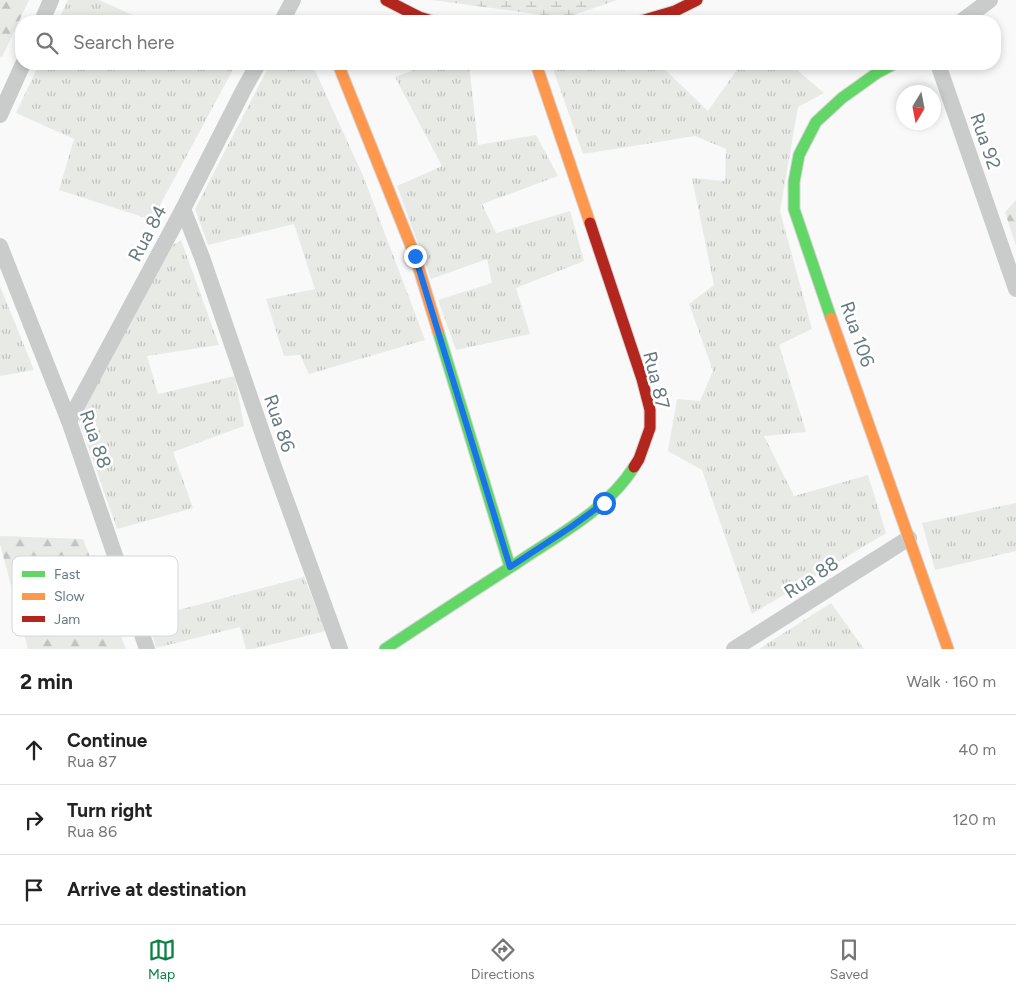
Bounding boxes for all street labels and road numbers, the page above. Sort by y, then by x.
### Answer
street label: Rua 92 [965,110,1006,172]
street label: Rua 84 [123,201,172,265]
street label: Rua 106 [836,298,879,370]
street label: Rua 87 [638,349,675,411]
street label: Rua 86 [259,391,300,455]
street label: Rua 88 [75,407,116,471]
street label: Rua 88 [780,551,843,603]

